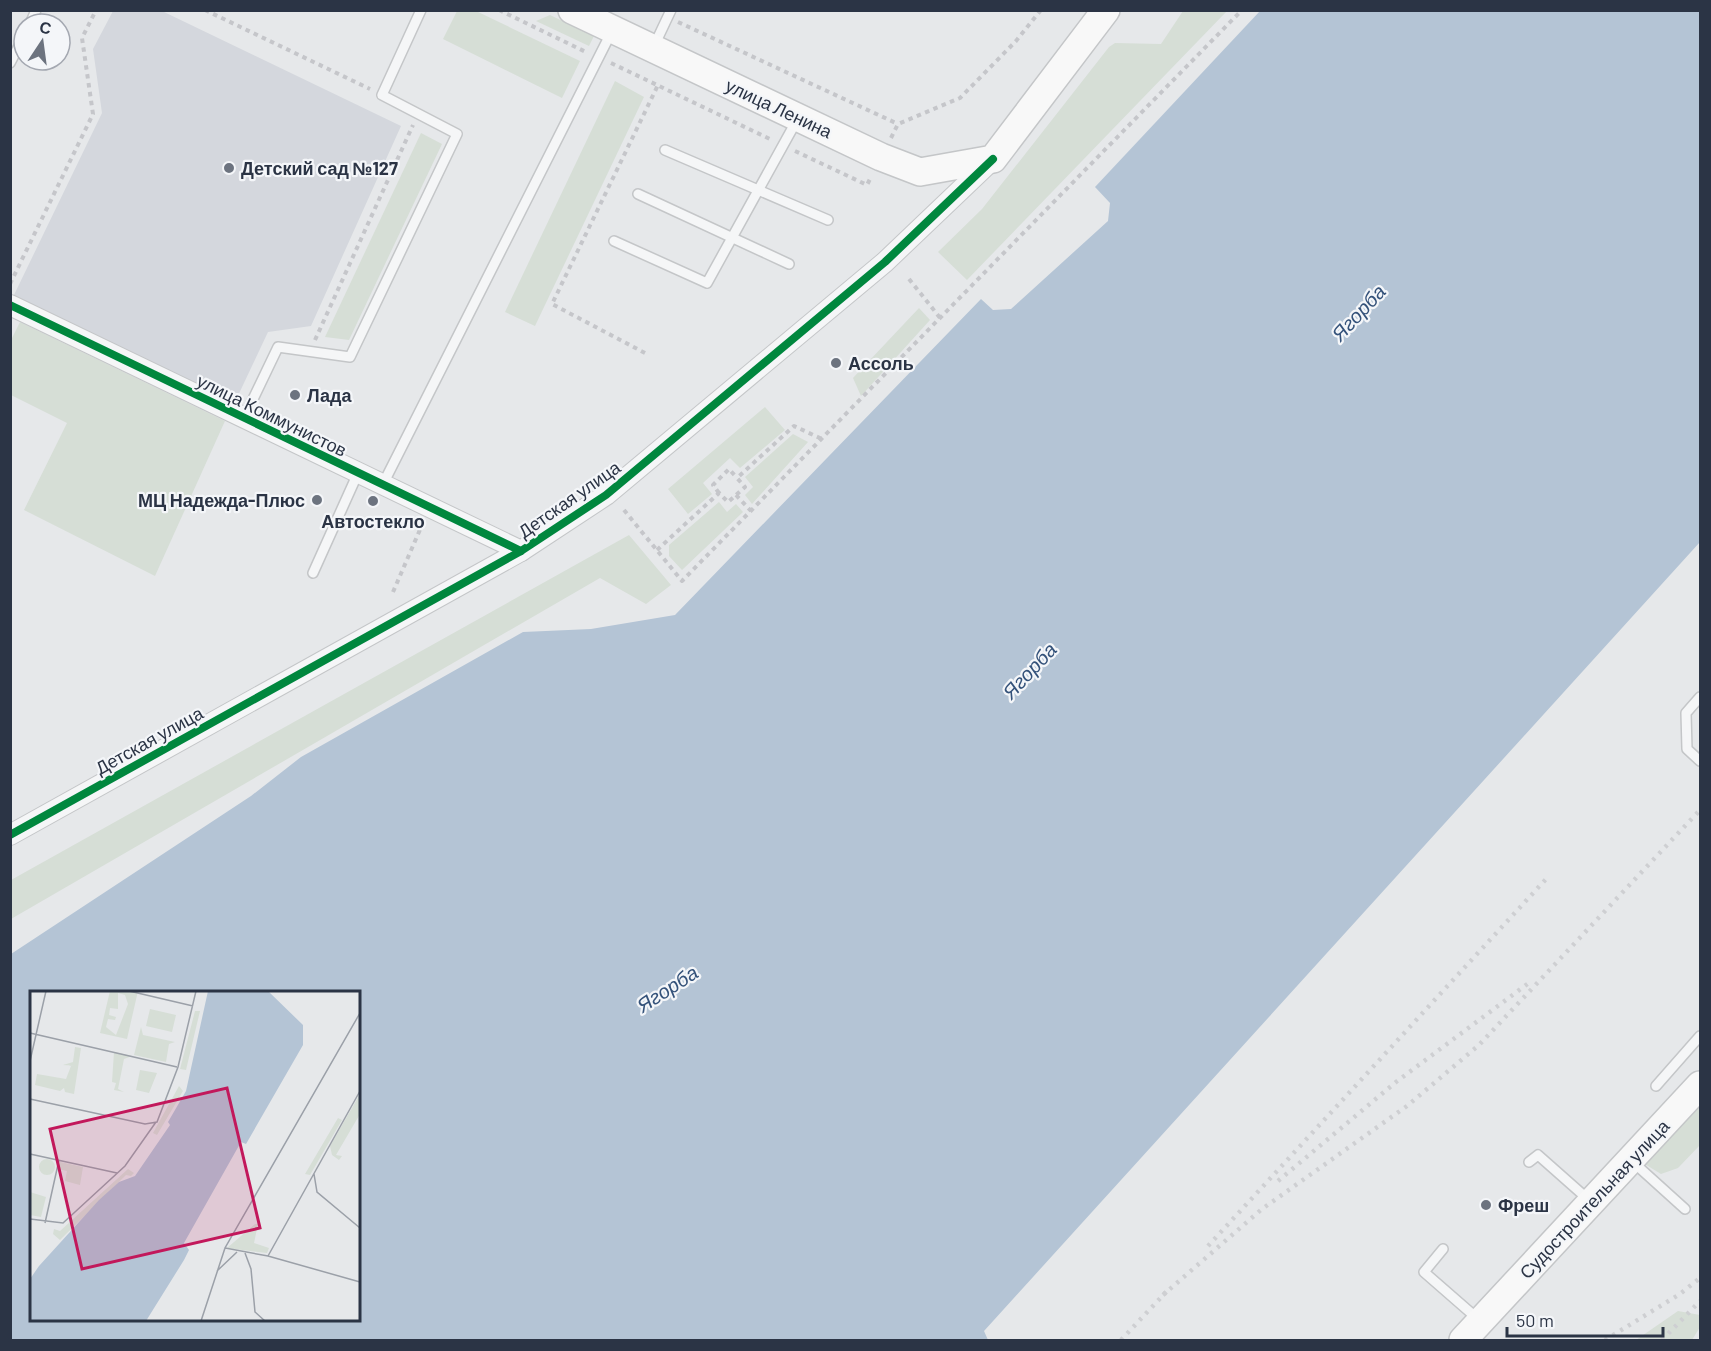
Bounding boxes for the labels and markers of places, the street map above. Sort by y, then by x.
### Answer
place label: Детский сад №127 [241,157,398,179]
marker: Детский сад №127 [222,161,236,175]
place label: Ассоль [848,352,914,374]
marker: Ассоль [829,356,843,370]
place label: Лада [307,384,353,406]
marker: Лада [288,388,302,402]
place label: МЦ Надежда-Плюс [138,489,305,511]
marker: МЦ Надежда-Плюс [310,493,324,507]
marker: Автостекло [366,494,380,508]
place label: Автостекло [321,510,425,532]
place label: Фреш [1498,1194,1549,1216]
marker: Фреш [1479,1198,1493,1212]

